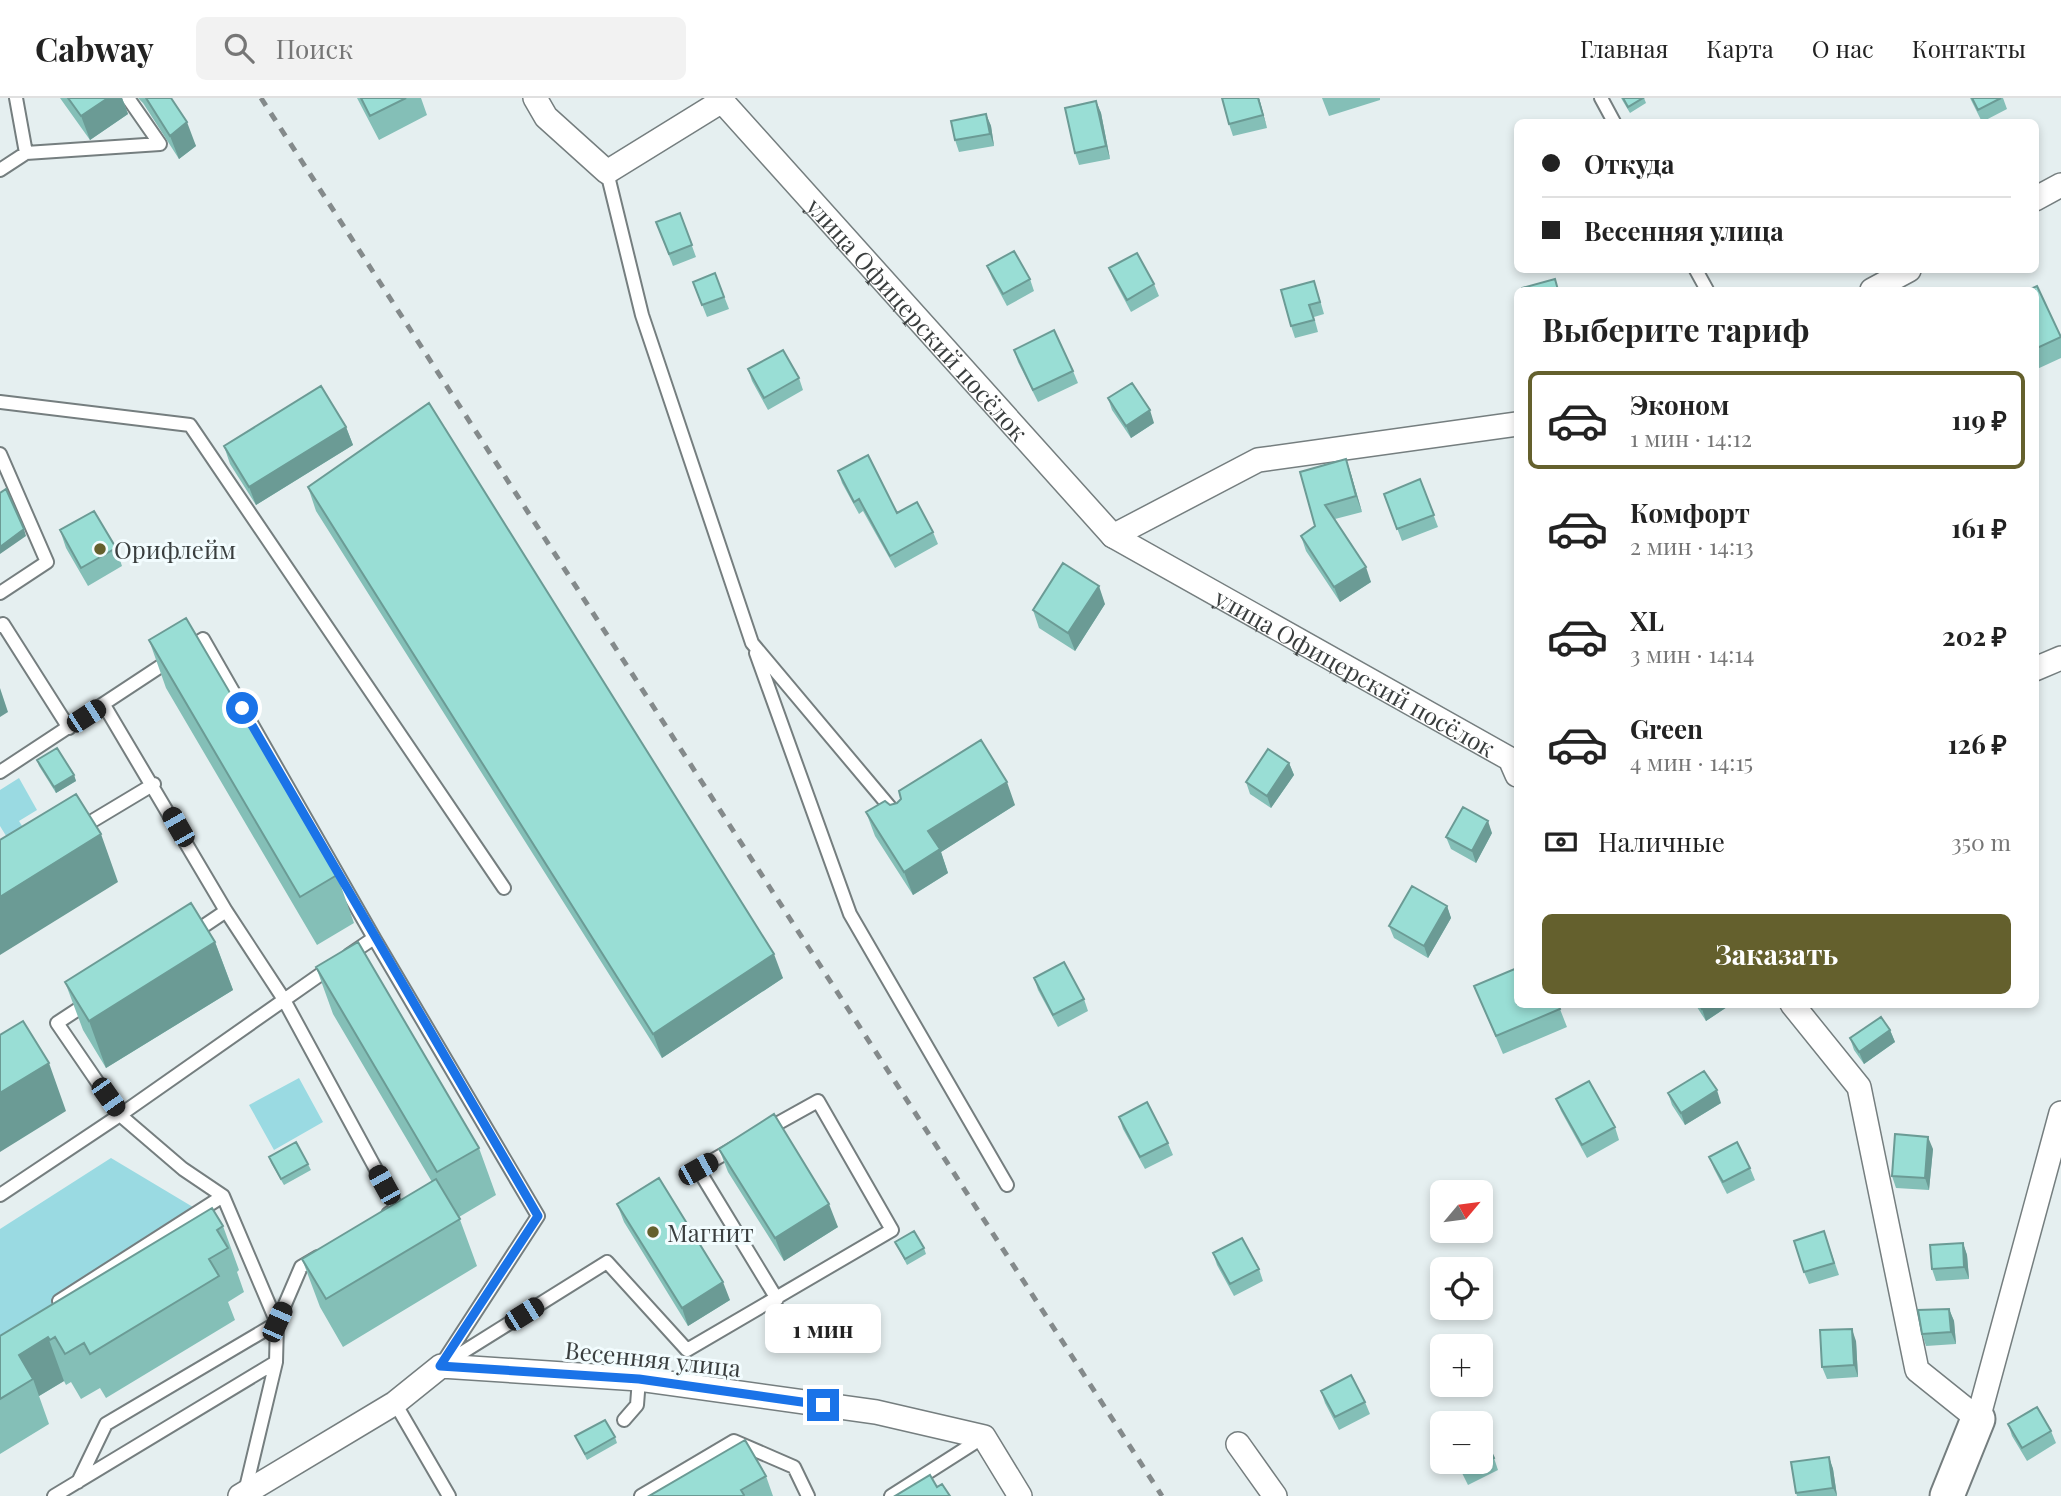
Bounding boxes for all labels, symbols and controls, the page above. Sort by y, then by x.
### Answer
search box [196,17,686,80]
text: Cabway [35,26,154,70]
icon: search [220,29,258,67]
text: Поиск [276,31,353,66]
text: Главная [1580,32,1668,64]
text: Карта [1706,32,1774,64]
text: О нас [1812,32,1874,64]
text: Контакты [1912,32,2026,64]
text: Откуда [1584,146,1675,181]
street label: улица Офицерский посёлок [799,190,1036,447]
text: Весенняя улица [1584,213,1784,248]
text: Выберите тариф [1542,307,1809,350]
text: Эконом [1630,387,1729,422]
icon: car [1546,389,1609,452]
text: 119 ₽ [1952,402,2007,437]
text: 1 мин · 14:12 [1630,422,1752,453]
text: Комфорт [1630,495,1750,530]
icon: car [1546,497,1609,560]
text: 161 ₽ [1951,510,2007,545]
text: 2 мин · 14:13 [1630,530,1754,561]
place label: Орифлейм [114,533,236,565]
marker: Орифлейм [92,541,108,557]
street label: улица Офицерский посёлок [1209,580,1501,764]
text: XL [1630,603,1664,638]
icon: car [1546,605,1609,668]
text: 202 ₽ [1942,618,2007,653]
text: 3 мин · 14:14 [1630,638,1754,669]
route start [226,692,258,724]
car [63,696,110,736]
text: Green [1630,711,1703,746]
icon: car [1546,713,1609,776]
text: 126 ₽ [1948,726,2007,761]
text: 4 мин · 14:15 [1630,746,1753,777]
car [159,804,198,850]
icon: cash [1542,823,1580,861]
text: Наличные [1598,824,1725,859]
text: 350 m [1951,826,2011,857]
button: Заказать [1542,914,2011,994]
car [88,1074,129,1120]
car [675,1150,722,1188]
car [365,1162,404,1208]
north arrow [1430,1180,1493,1242]
map controls [1430,1180,1493,1474]
place label: Магнит [667,1216,754,1248]
marker: Магнит [645,1224,661,1240]
button: locate [1430,1257,1493,1320]
car [501,1294,548,1334]
car [259,1299,296,1345]
callout: 1 мин [765,1304,881,1352]
text: 1 мин [793,1313,853,1344]
street label: Весенняя улица [563,1333,743,1383]
button: + [1430,1334,1493,1397]
route end [807,1389,839,1421]
button: − [1430,1411,1493,1474]

